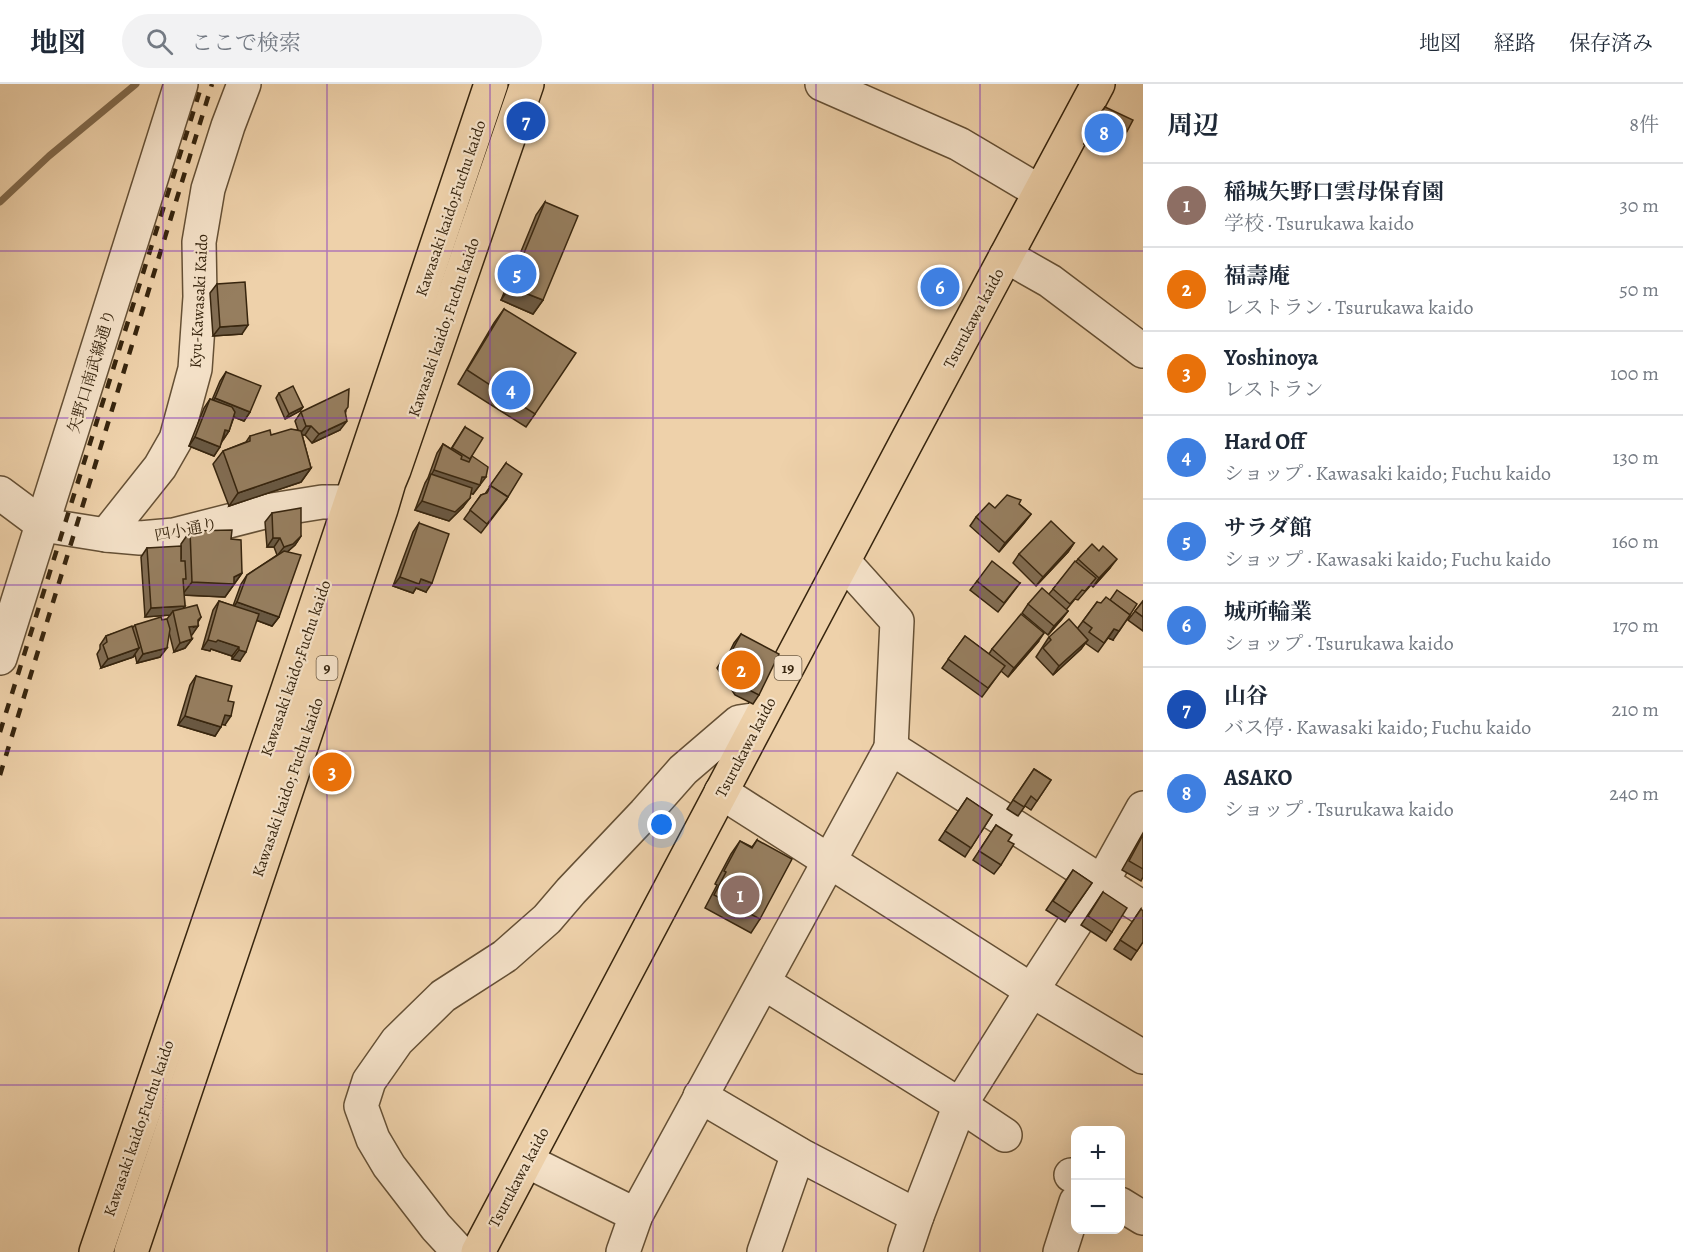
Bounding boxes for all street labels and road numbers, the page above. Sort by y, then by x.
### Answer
street label: Kawasaki kaido;Fuchu kaido [410,117,491,299]
street label: Kyu-Kawasaki Kaido [184,233,214,369]
street label: Kawasaki kaido; Fuchu kaido [403,235,485,420]
street label: Tsurukawa kaido [938,264,1010,372]
street label: 矢野口南武線通り [63,307,121,436]
street label: 四小通り [153,513,220,547]
street label: Kawasaki kaido;Fuchu kaido [255,577,336,759]
road number: 9 [316,656,338,680]
road number: 19 [774,656,802,680]
street label: Tsurukawa kaido [710,693,782,801]
street label: Kawasaki kaido; Fuchu kaido [247,695,329,880]
street label: Kawasaki kaido;Fuchu kaido [98,1037,179,1219]
street label: Tsurukawa kaido [483,1123,555,1231]

